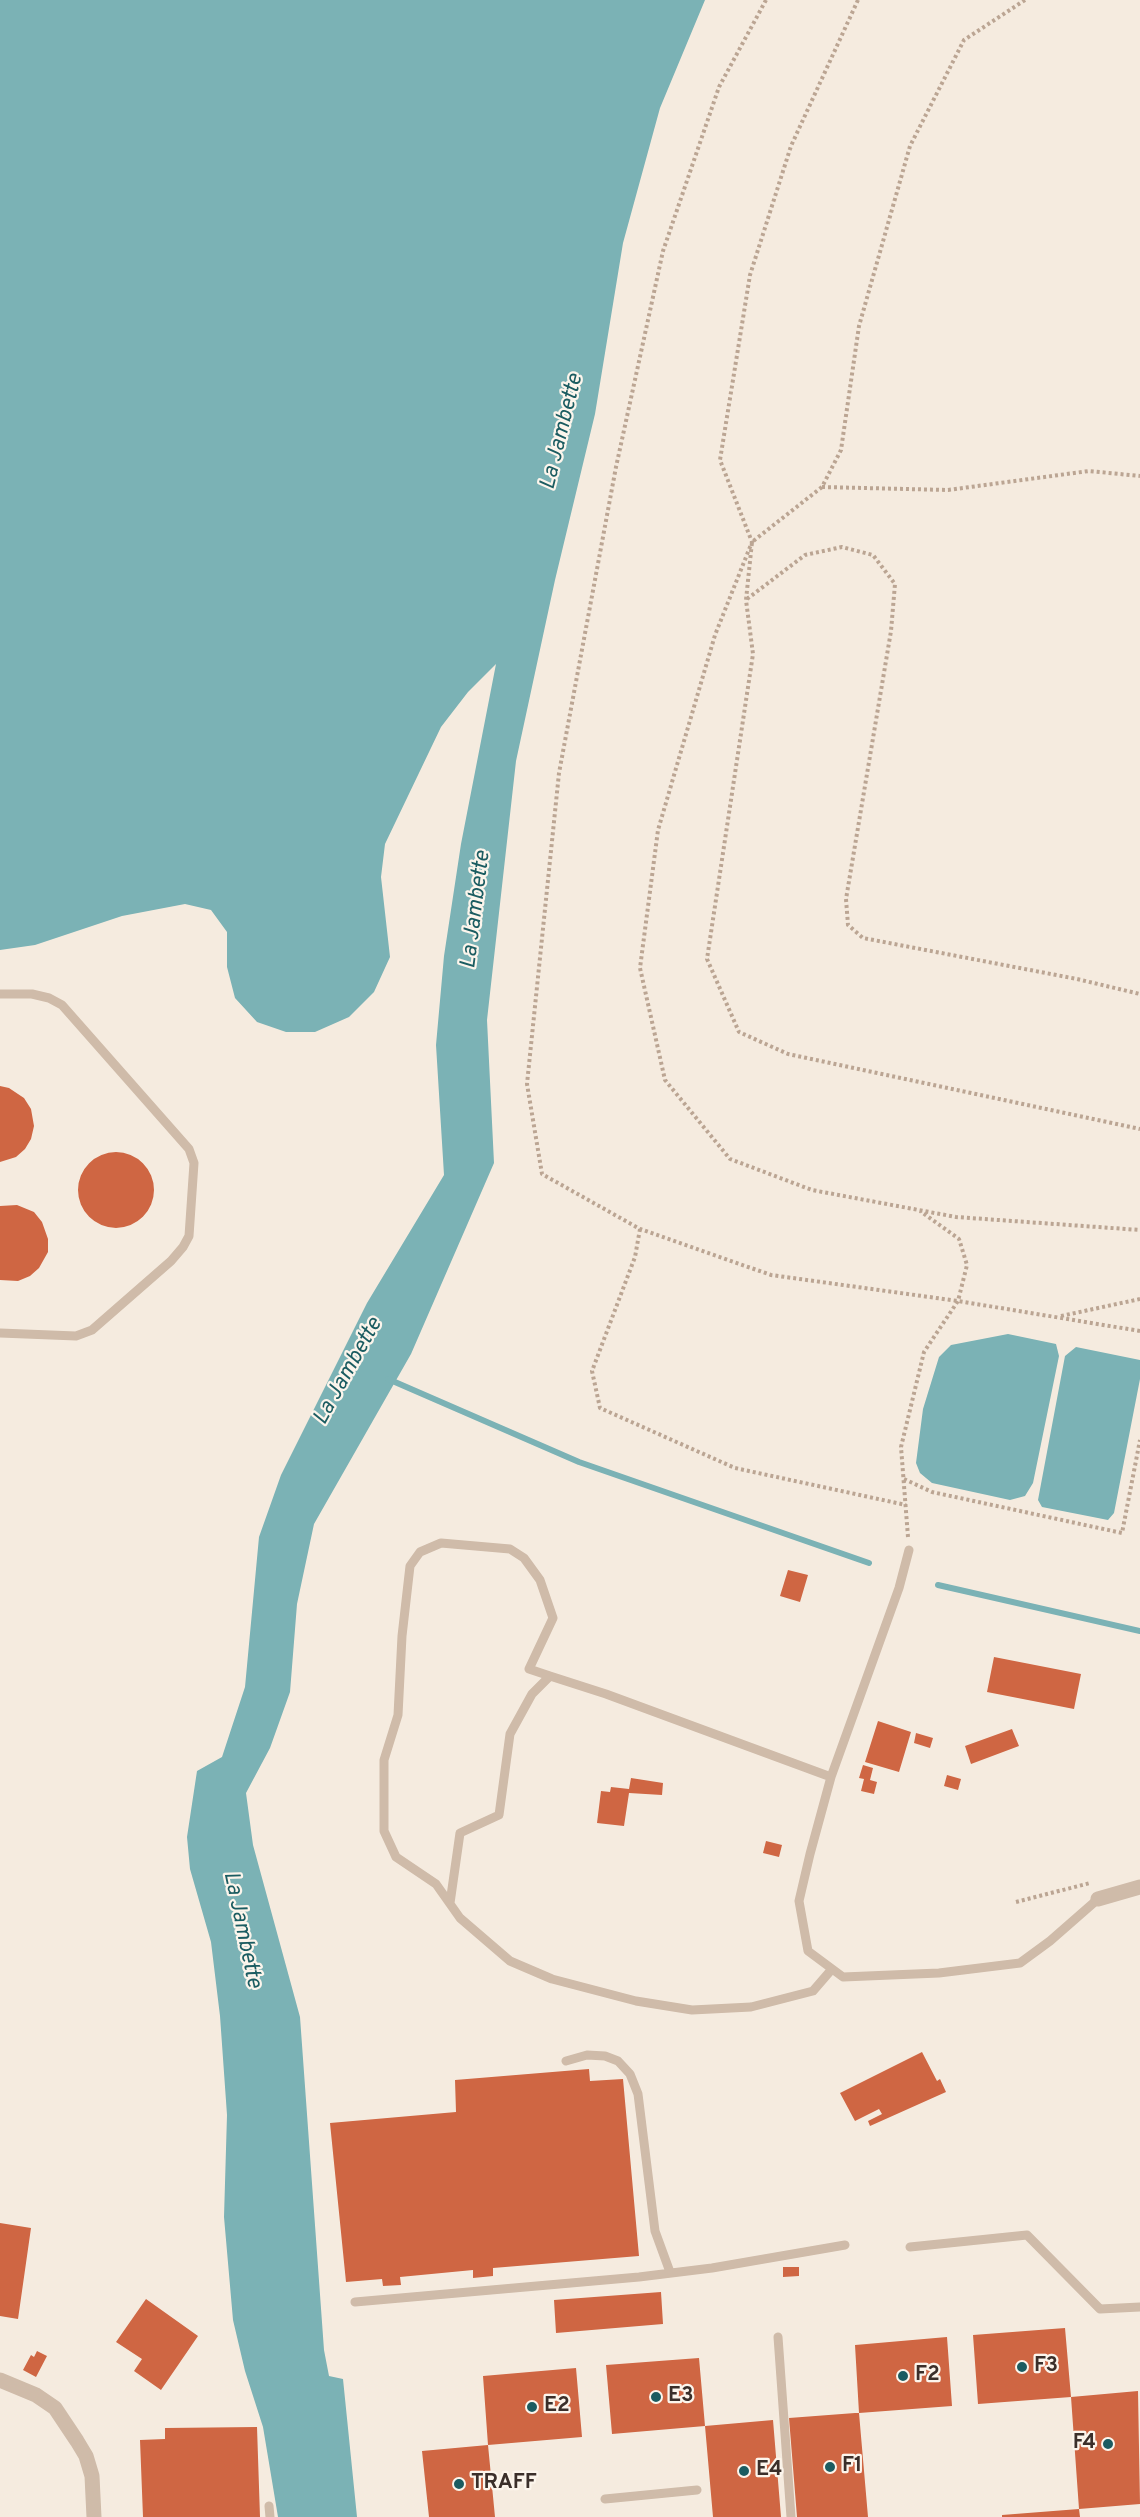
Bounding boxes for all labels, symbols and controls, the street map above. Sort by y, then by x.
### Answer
water label: La Jambette [536,371,590,493]
water label: La Jambette [457,850,497,970]
water label: La Jambette [309,1314,389,1430]
water label: La Jambette [216,1869,266,1991]
place label: F3 [1034,2354,1058,2380]
marker: F3 [1015,2360,1029,2374]
place label: F2 [915,2363,940,2389]
marker: F2 [896,2369,910,2383]
place label: E3 [668,2384,694,2410]
marker: E3 [649,2390,663,2404]
place label: E2 [544,2394,570,2420]
marker: E2 [525,2400,539,2414]
place label: F4 [1073,2431,1096,2457]
marker: F4 [1101,2437,1115,2451]
place label: F1 [842,2454,862,2480]
place label: E4 [756,2458,783,2484]
marker: F1 [823,2460,837,2474]
marker: E4 [737,2464,751,2478]
place label: TRAFF [471,2471,537,2497]
marker: TRAFF [452,2477,466,2491]

